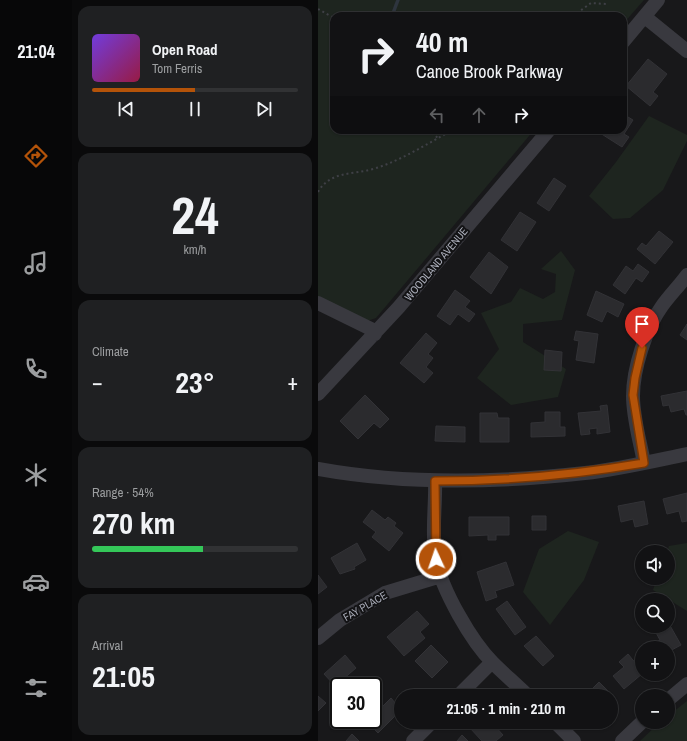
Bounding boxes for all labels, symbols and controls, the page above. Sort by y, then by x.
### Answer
text: 40 m [416,23,468,61]
icon: right [350,28,402,80]
text: 21:04 [17,39,55,64]
text: Open Road [152,39,218,60]
text: Canoe Brook Parkway [416,59,563,84]
text: Tom Ferris [152,60,202,77]
icon: previous [115,98,137,120]
icon: pause [184,98,206,120]
icon: next [253,98,275,120]
icon: left [426,104,448,126]
icon: ahead [468,104,490,126]
icon: right [510,104,532,126]
icon: directions [22,142,50,170]
text: 24 [171,180,219,250]
street label: WOODLAND AVENUE [401,224,471,304]
text: km/h [183,241,207,258]
icon: music [22,249,50,277]
pin [625,307,659,348]
icon: arrive [631,313,653,335]
text: Climate [92,343,129,360]
icon: phone [22,355,50,383]
text: 23° [175,362,215,402]
text: − [92,367,103,397]
text: + [287,367,298,397]
icon: climate [22,461,50,489]
text: Range · 54% [92,484,154,501]
text: 270 km [92,503,175,543]
position arrow [415,538,457,580]
map controls [635,545,675,729]
button: sound [635,545,675,585]
icon: car [22,568,50,596]
street label: FAY PLACE [341,588,389,624]
button: search [635,593,675,633]
text: Arrival [92,637,123,654]
button: + [635,641,675,681]
text: 21:05 [92,656,155,696]
icon: filters [22,674,50,702]
speed limit sign: 30 [330,677,382,729]
button: − [635,689,675,729]
text: 21:05 · 1 min · 210 m [447,698,565,719]

